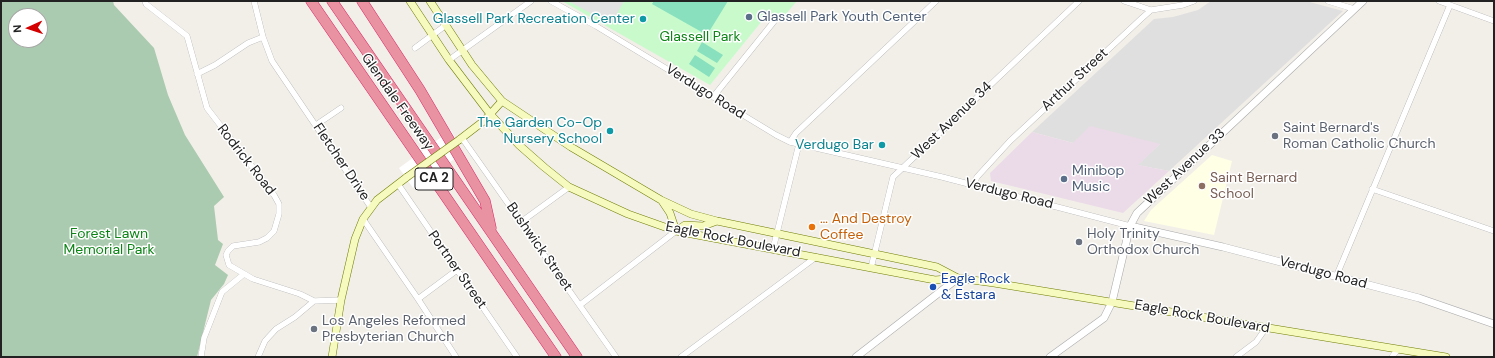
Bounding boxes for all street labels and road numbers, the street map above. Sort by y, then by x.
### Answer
street label: Arthur Street [1038,45,1112,115]
street label: Glendale Freeway [357,50,437,154]
street label: Verdugo Road [662,61,748,123]
street label: West Avenue 34 [908,79,996,163]
street label: Fletcher Drive [309,120,373,204]
street label: Rodrick Road [213,121,279,199]
street label: West Avenue 33 [1141,125,1229,209]
road number: CA 2 [415,168,453,190]
street label: Verdugo Road [963,175,1055,213]
street label: Bushwick Street [502,200,576,294]
street label: Eagle Rock Boulevard [664,219,802,261]
street label: Portner Street [424,228,490,312]
street label: Verdugo Road [1277,253,1369,293]
street label: Eagle Rock Boulevard [1133,297,1271,337]

